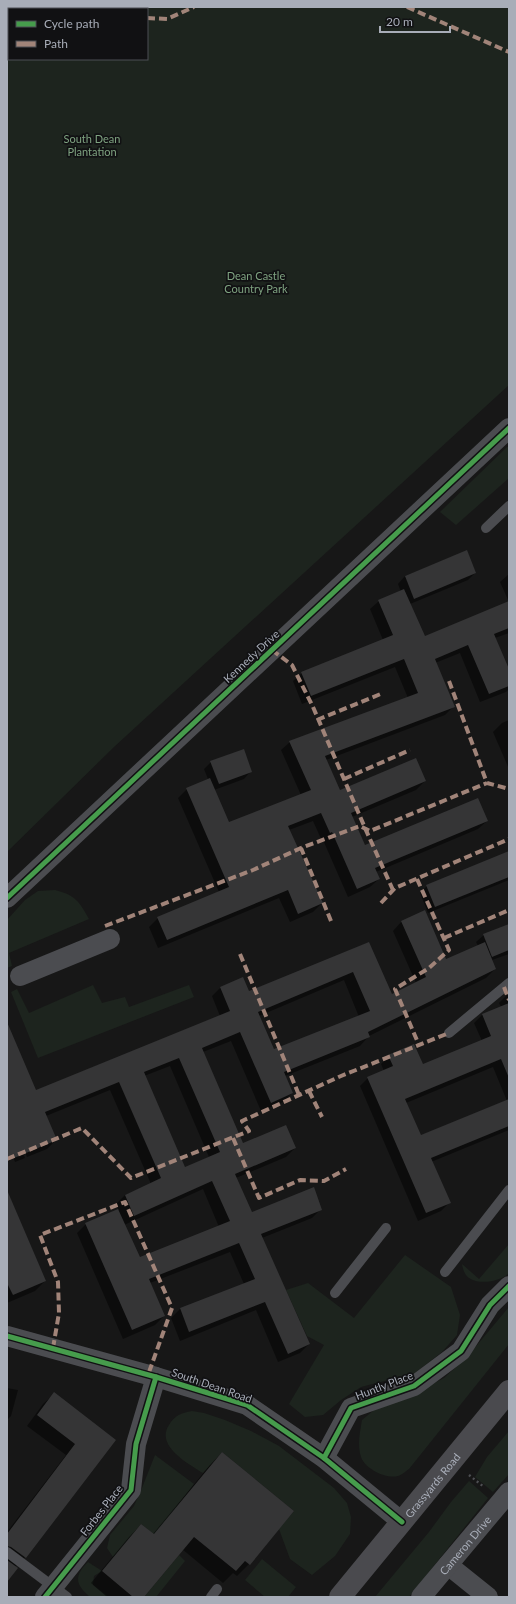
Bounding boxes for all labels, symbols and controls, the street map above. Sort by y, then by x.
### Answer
legend [8,8,148,60]
scale bar [380,8,450,34]
text: 20 m [386,14,413,29]
text: Cycle path [44,16,99,31]
text: Path [44,36,68,51]
park label: South Dean Plantation [64,132,120,158]
park label: Dean Castle Country Park [224,269,288,295]
street label: Kennedy Drive [220,627,282,685]
street label: South Dean Road [170,1365,254,1405]
street label: Huntly Place [353,1368,415,1402]
street label: Grassyards Road [402,1450,462,1520]
street label: Forbes Place [77,1482,125,1538]
street label: Cameron Drive [436,1513,493,1577]

